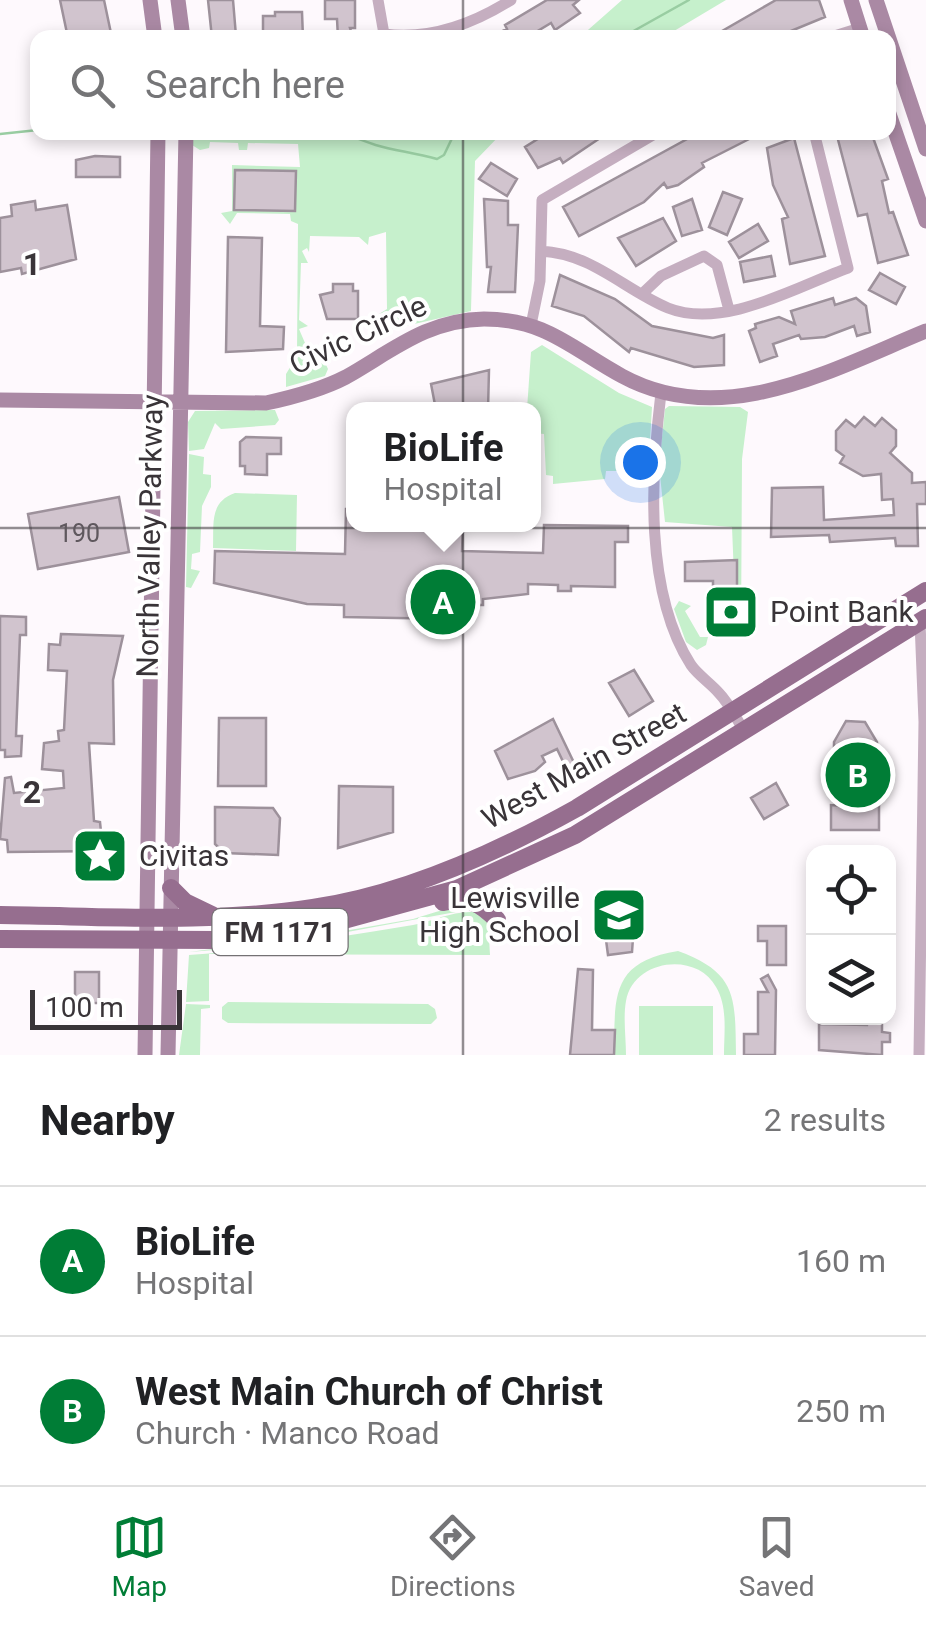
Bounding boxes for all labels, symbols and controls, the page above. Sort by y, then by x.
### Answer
search box [30,30,896,140]
icon: search [65,58,120,113]
text: Search here [145,63,345,107]
text: 1 [23,245,41,283]
street label: Civic Circle [284,288,432,382]
street label: North Valley Parkway [130,394,169,678]
popup [346,402,541,532]
text: BioLife [383,426,504,470]
your location [615,437,666,488]
text: Hospital [383,470,502,508]
house number: 190 [58,519,100,548]
pin: A [410,564,476,640]
bank icon: Point Bank [701,582,761,642]
place label: Point Bank [770,594,915,629]
street label: West Main Street [476,695,692,836]
pin: B [826,738,890,812]
text: 2 [23,773,41,811]
place icon: Civitas [70,826,130,886]
place label: Civitas [139,838,229,873]
map controls [806,845,896,1025]
button: locate [806,845,896,935]
place label: Lewisville High School [419,880,580,949]
school or university icon: Lewisville High School [589,885,649,945]
road number: FM 1171 [212,909,348,955]
button: layers [806,935,896,1025]
scale bar [30,985,182,1030]
text: 100 m [45,991,124,1024]
text: Nearby [40,1096,175,1145]
text: 2 results [764,1101,886,1139]
text: BioLife [135,1220,255,1264]
text: A [62,1242,83,1280]
text: 160 m [796,1242,886,1280]
text: Hospital [135,1264,254,1302]
text: West Main Church of Christ [135,1370,603,1414]
text: B [62,1392,83,1430]
text: 250 m [796,1392,886,1430]
text: Church · Manco Road [135,1414,440,1452]
tab: Map [112,1510,167,1603]
tab: Directions [390,1510,516,1603]
tab: Saved [739,1510,814,1603]

